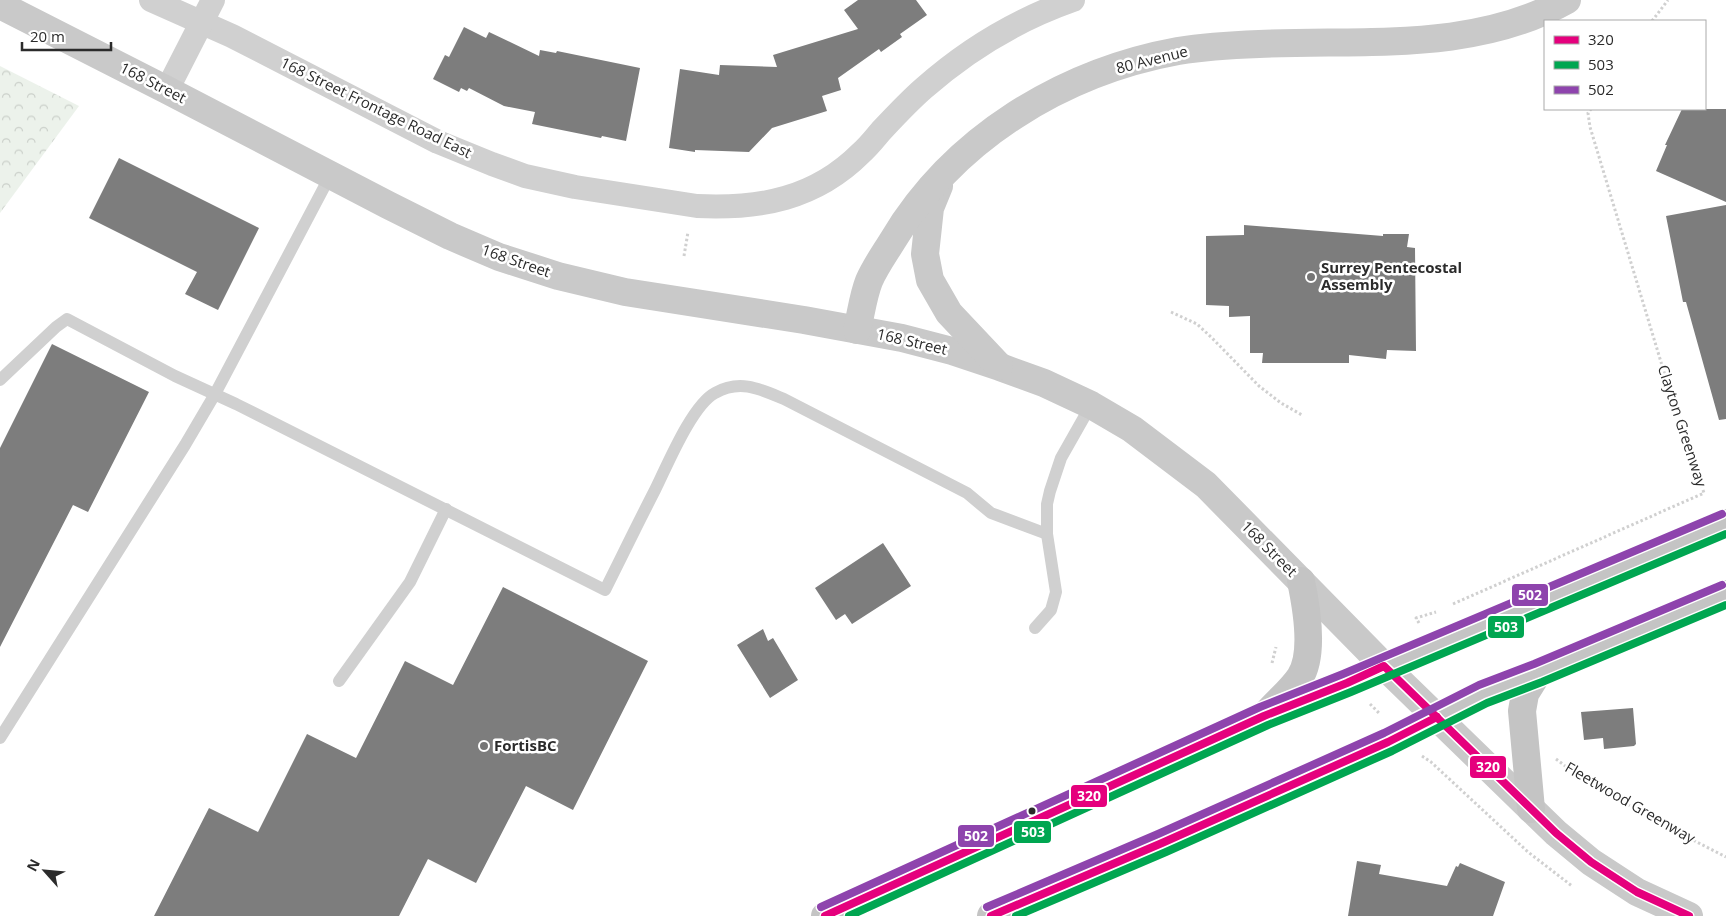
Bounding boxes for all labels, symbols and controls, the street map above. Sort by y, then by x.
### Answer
scale bar [22,20,111,52]
legend [1544,20,1706,110]
text: 20 m [30,26,65,46]
text: 320 [1588,29,1614,49]
street label: 80 Avenue [1114,40,1190,78]
street label: 168 Street Frontage Road East [277,52,475,162]
text: 503 [1588,54,1614,74]
street label: 168 Street [117,57,190,107]
text: 502 [1588,79,1614,99]
street label: 168 Street [479,239,553,281]
place label: Surrey Pentecostal Assembly [1321,257,1462,294]
marker: Surrey Pentecostal Assembly [1305,271,1317,283]
street label: 168 Street [875,323,949,359]
street label: Clayton Greenway [1654,362,1712,490]
street label: 168 Street [1237,516,1302,581]
line badge: 502 [1511,583,1549,607]
text: 502 [1518,585,1542,604]
line badge: 503 [1487,615,1525,639]
text: 503 [1494,617,1518,636]
place label: FortisBC [494,735,557,755]
marker: FortisBC [478,740,490,752]
line badge: 320 [1469,755,1507,779]
text: 320 [1476,757,1500,776]
street label: Fleetwood Greenway [1562,757,1700,848]
line badge: 320 [1070,784,1108,808]
text: 320 [1077,786,1101,805]
unlabelled marker [1027,806,1037,816]
line badge: 503 [1013,820,1052,844]
text: 503 [1021,822,1045,841]
line badge: 502 [957,824,995,848]
text: 502 [964,826,988,845]
north arrow [20,846,70,896]
text: N [22,855,44,874]

